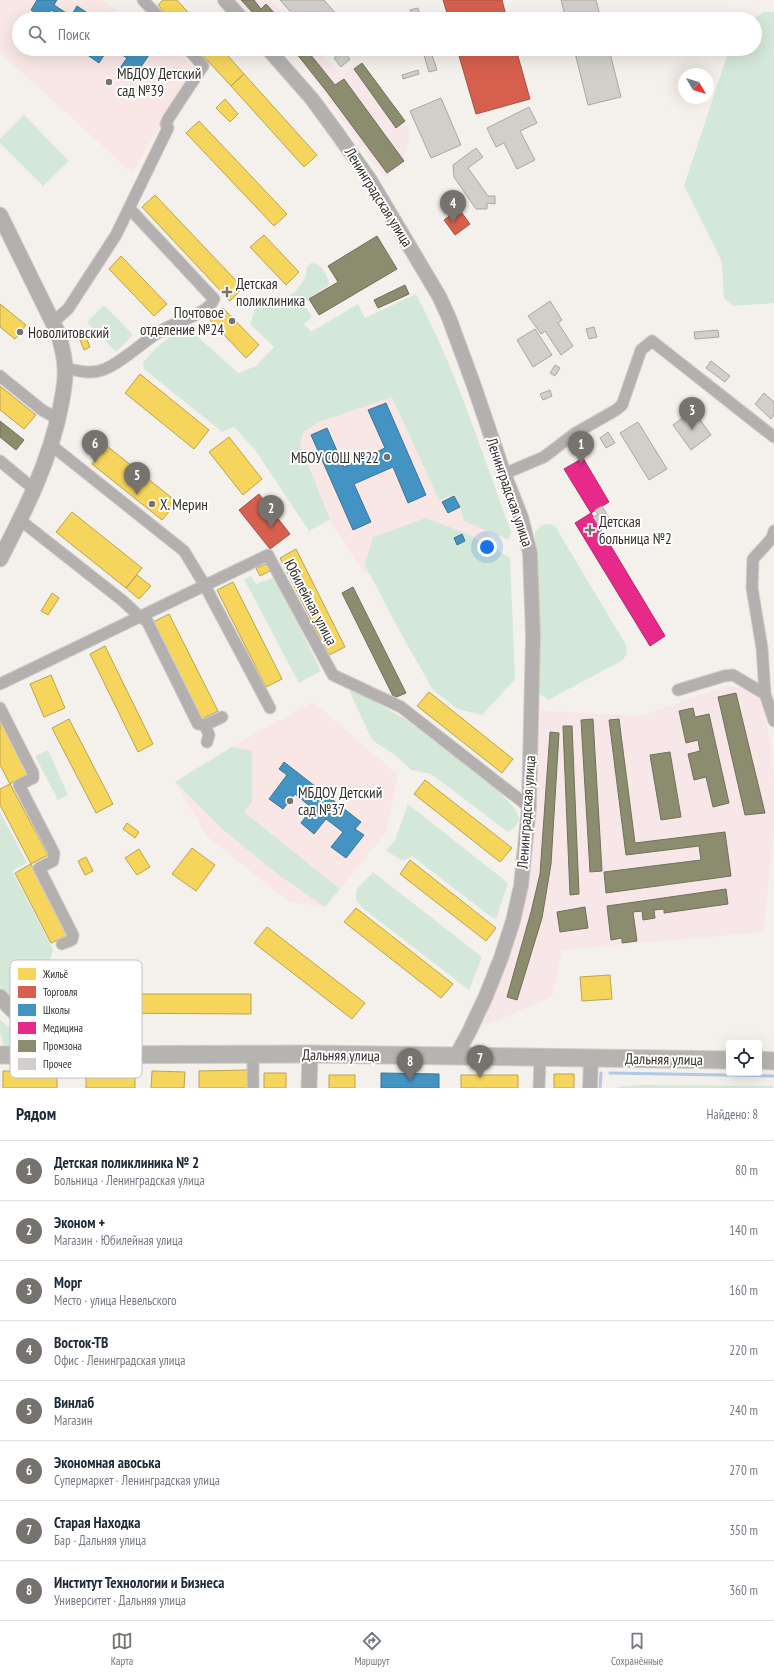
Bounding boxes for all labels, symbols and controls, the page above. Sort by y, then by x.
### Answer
search box [12,12,762,56]
icon: search [26,23,48,45]
text: Поиск [58,25,90,44]
place label: МБДОУ Детский сад №39 [117,64,201,100]
north arrow [678,68,714,104]
marker: МБДОУ Детский сад №39 [104,77,114,87]
street label: Ленинградская улица [340,143,417,250]
pin: 4 [440,190,466,223]
place label: Детская поликлиника [236,274,305,310]
marker: Детская поликлиника [221,286,233,298]
place label: Почтовое отделение №24 [140,303,224,339]
marker: Почтовое отделение №24 [227,316,237,326]
place label: Новолитовский [28,323,109,342]
marker: Новолитовский [15,327,25,337]
pin: 3 [679,397,705,430]
pin: 6 [82,430,108,463]
pin: 1 [568,431,594,464]
street label: Ленинградская улица [482,434,537,549]
place label: МБОУ СОШ №22 [291,448,379,467]
marker: МБОУ СОШ №22 [382,452,392,462]
pin: 5 [124,462,150,495]
place label: Х. Мерин [160,495,208,514]
pin: 2 [258,495,284,528]
marker: Х. Мерин [147,499,157,509]
place label: Детская больница №2 [599,512,672,548]
marker: Детская больница №2 [584,524,596,536]
your location [477,537,497,557]
street label: Юбилейная улица [280,556,342,648]
street label: Ленинградская улица [512,755,539,870]
place label: МБДОУ Детский сад №37 [298,783,382,819]
marker: МБДОУ Детский сад №37 [285,796,295,806]
legend [10,960,142,1078]
text: Жильё [42,967,69,981]
text: Торговля [43,985,77,999]
text: Школы [43,1003,70,1017]
text: Медицина [43,1021,83,1035]
text: Промзона [43,1039,82,1053]
map controls [726,1040,762,1076]
button: locate [726,1040,762,1076]
street label: Дальняя улица [302,1045,380,1065]
pin: 7 [467,1045,493,1078]
pin: 8 [397,1048,423,1081]
street label: Дальняя улица [625,1049,703,1069]
text: Прочее [43,1057,72,1071]
text: Рядом [16,1103,56,1125]
text: Найдено: 8 [707,1106,758,1123]
text: Детская поликлиника № 2 [54,1153,199,1172]
text: 1 [26,1162,32,1179]
text: 80 m [735,1162,758,1179]
text: Больница · Ленинградская улица [54,1172,205,1189]
text: Эконом + [54,1213,105,1232]
text: 2 [26,1222,32,1239]
text: 140 m [729,1222,758,1239]
text: Магазин · Юбилейная улица [54,1232,183,1249]
text: Морг [54,1273,82,1292]
text: 3 [26,1282,32,1299]
text: 160 m [729,1282,758,1299]
text: Место · улица Невельского [54,1292,177,1309]
text: Восток-ТВ [54,1333,108,1352]
text: 4 [26,1342,32,1359]
text: 220 m [729,1342,758,1359]
text: Офис · Ленинградская улица [54,1352,185,1369]
text: Винлаб [54,1393,94,1412]
text: 5 [26,1402,32,1419]
text: 240 m [729,1402,758,1419]
text: Магазин [54,1412,92,1429]
text: Экономная авоська [54,1453,161,1472]
text: 6 [26,1462,32,1479]
text: 270 m [729,1462,758,1479]
text: Супермаркет · Ленинградская улица [54,1472,220,1489]
text: Старая Находка [54,1513,140,1532]
text: 7 [26,1522,32,1539]
text: 350 m [729,1522,758,1539]
text: Бар · Дальняя улица [54,1532,146,1549]
text: Институт Технологии и Бизнеса [54,1573,224,1592]
text: 8 [26,1582,32,1599]
text: 360 m [729,1582,758,1599]
text: Университет · Дальняя улица [54,1592,186,1609]
tab: Карта [111,1630,133,1668]
tab: Маршрут [354,1630,390,1668]
tab: Сохранённые [611,1630,663,1668]

